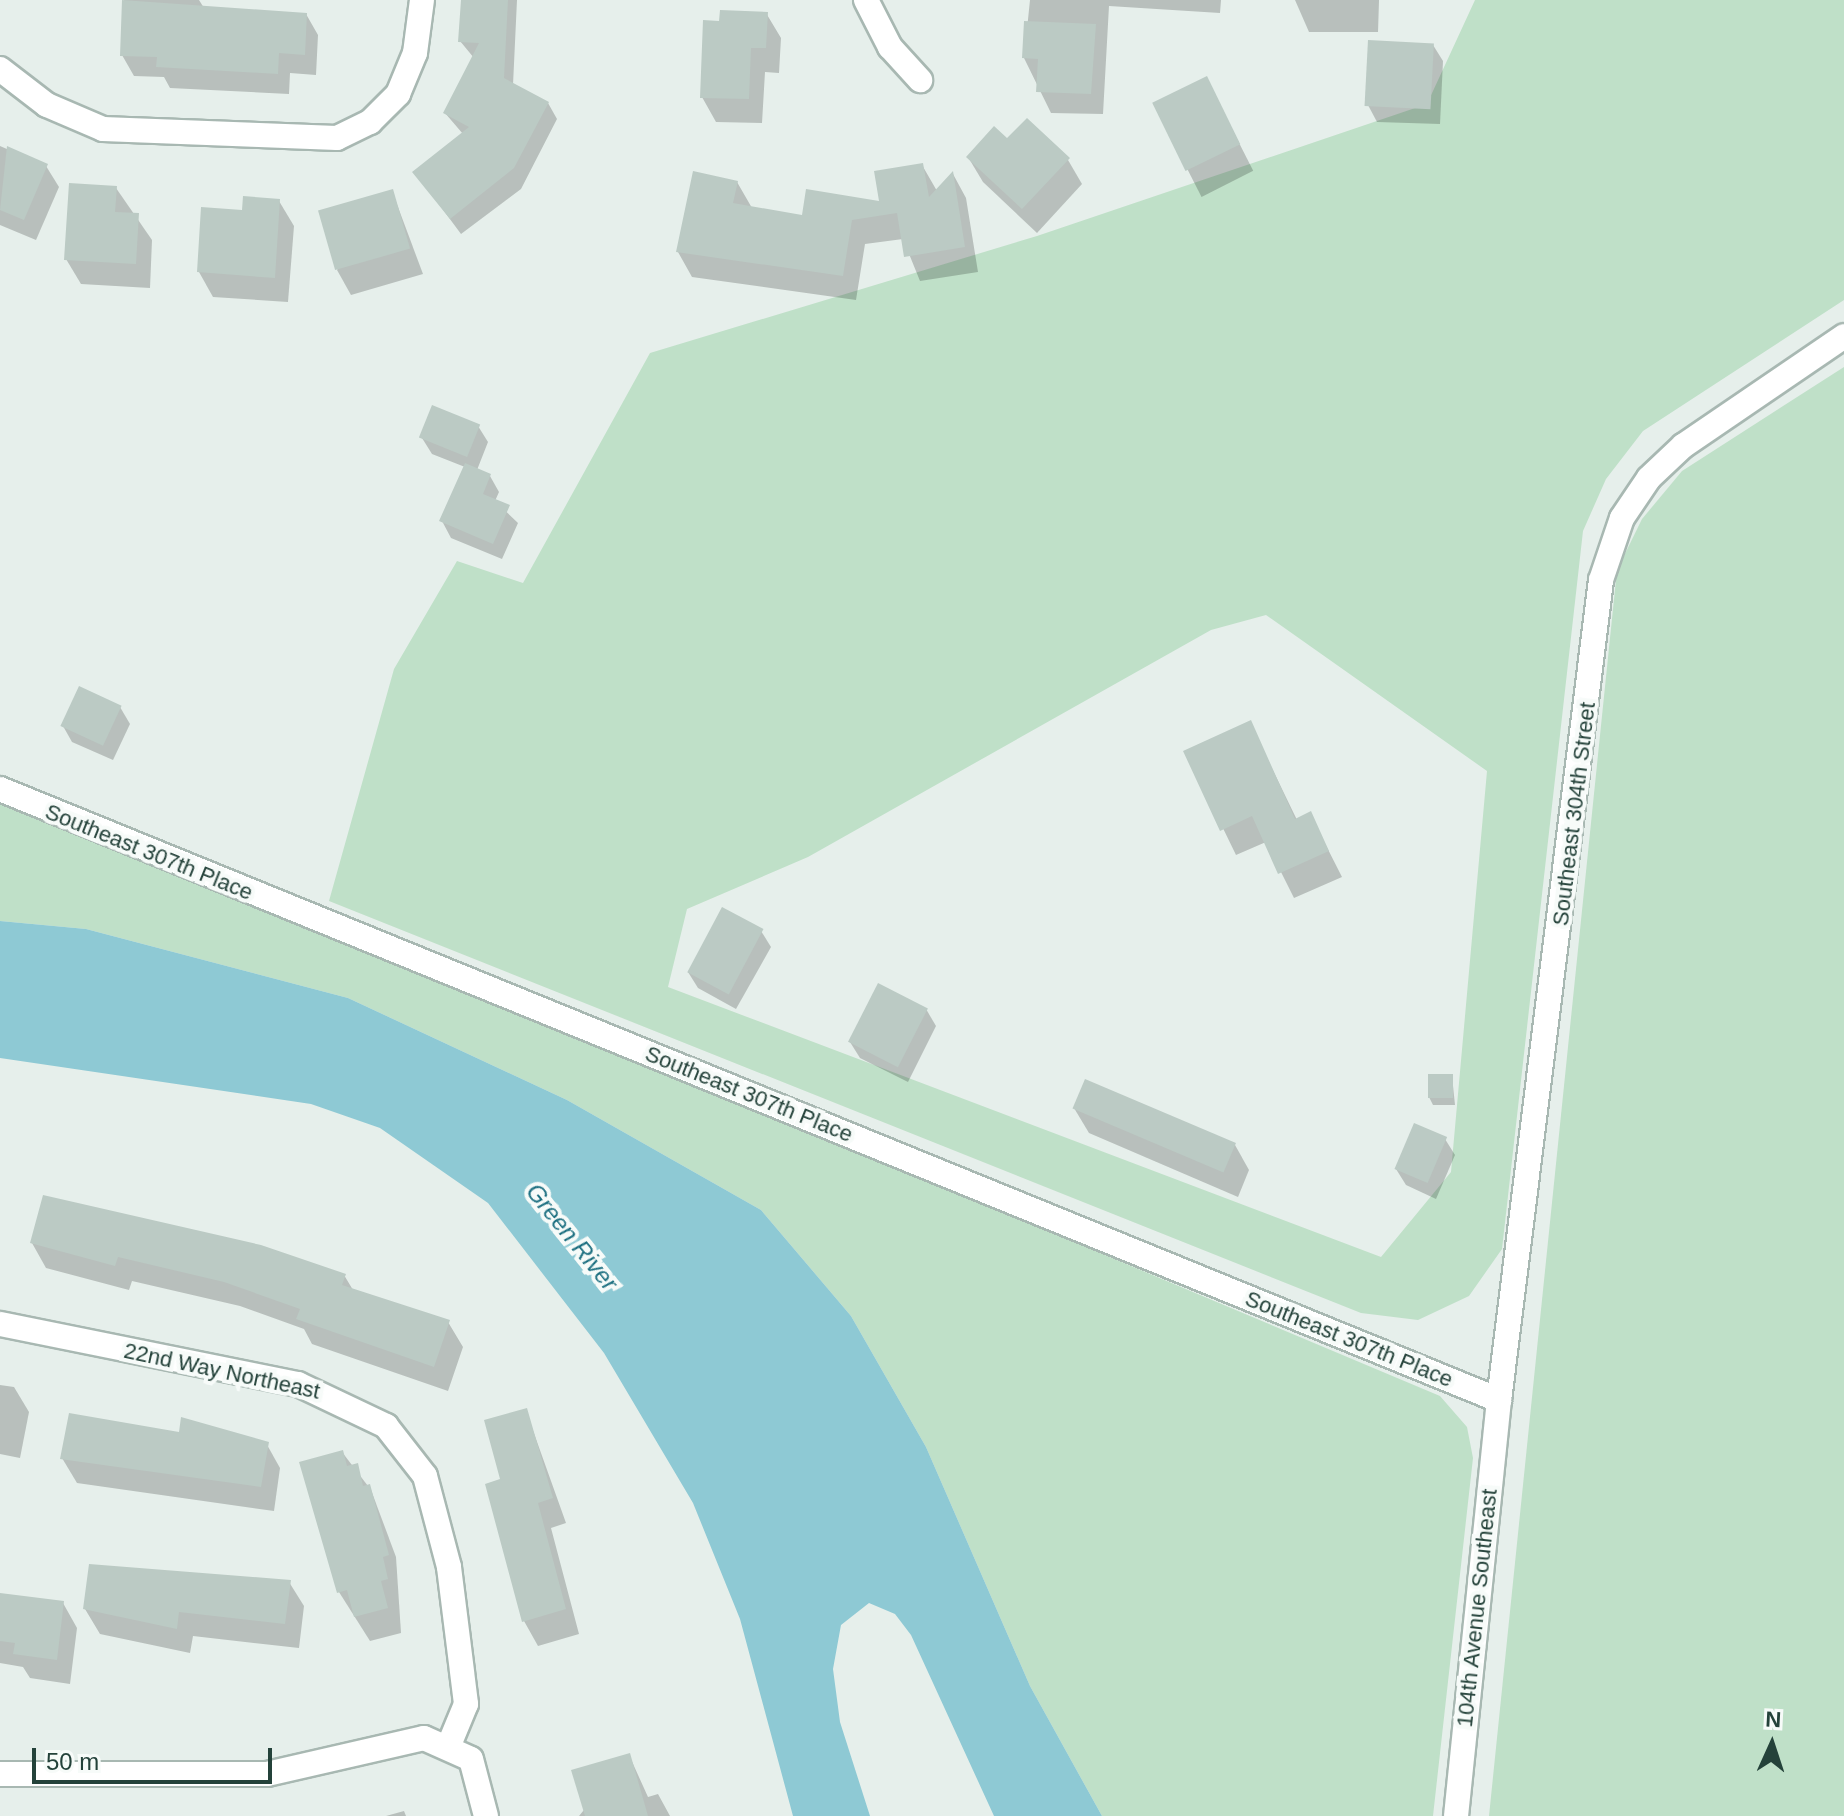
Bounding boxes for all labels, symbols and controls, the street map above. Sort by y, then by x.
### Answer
street label: Southeast 304th Street [1547,701,1601,927]
street label: Southeast 307th Place [41,798,257,906]
street label: Southeast 307th Place [641,1040,857,1148]
water label: Green River [520,1178,624,1296]
street label: Southeast 307th Place [1241,1285,1457,1393]
street label: 22nd Way Northeast [122,1337,322,1405]
street label: 104th Avenue Southeast [1451,1487,1503,1729]
north arrow [1732,1704,1812,1784]
text: N [1765,1707,1782,1732]
scale bar [36,1732,276,1782]
text: 50 m [46,1748,99,1775]

